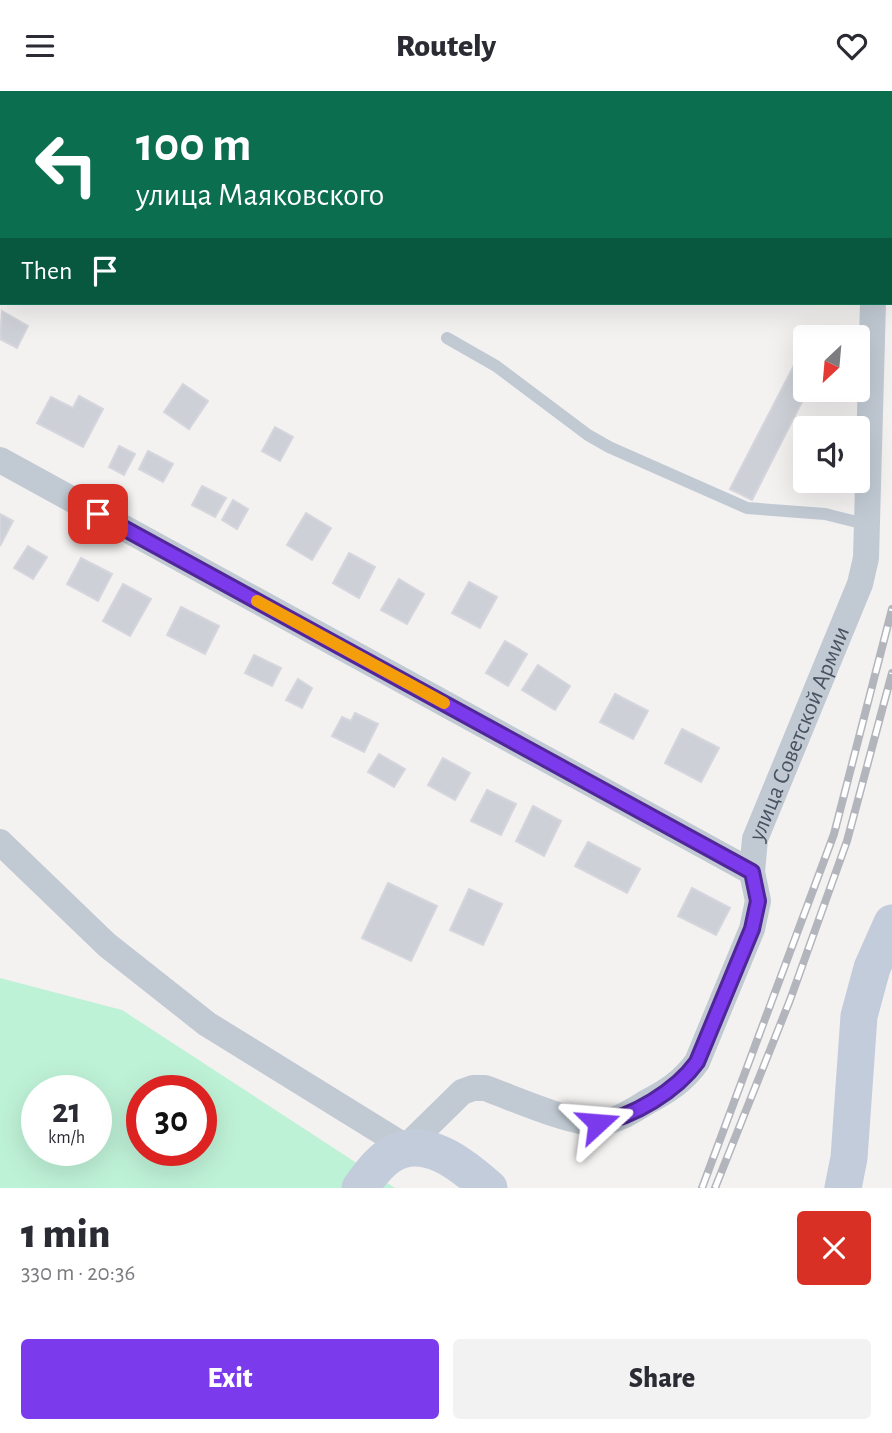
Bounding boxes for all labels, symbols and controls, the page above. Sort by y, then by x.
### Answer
icon: menu [21,27,59,65]
icon: heart [833,27,871,65]
text: Routely [396,30,496,62]
icon: left [21,119,112,210]
text: 100 m [136,121,252,170]
text: улица Маяковского [136,179,384,211]
icon: arrive [86,252,124,290]
text: Then [21,258,72,284]
north arrow [793,325,870,403]
map controls [793,325,870,493]
button: sound [793,416,870,493]
pin [68,484,128,544]
icon: arrive [79,495,117,533]
street label: улица Советской Армии [744,623,854,845]
speed limit sign: 30 [126,1075,217,1166]
position arrow [561,1086,635,1160]
text: 21 [52,1094,81,1129]
text: km/h [48,1129,85,1147]
button: close [797,1211,871,1285]
text: 1 min [21,1213,110,1255]
text: 330 m · 20:36 [21,1262,135,1285]
button: Exit [21,1339,439,1419]
button: Share [453,1339,871,1419]

